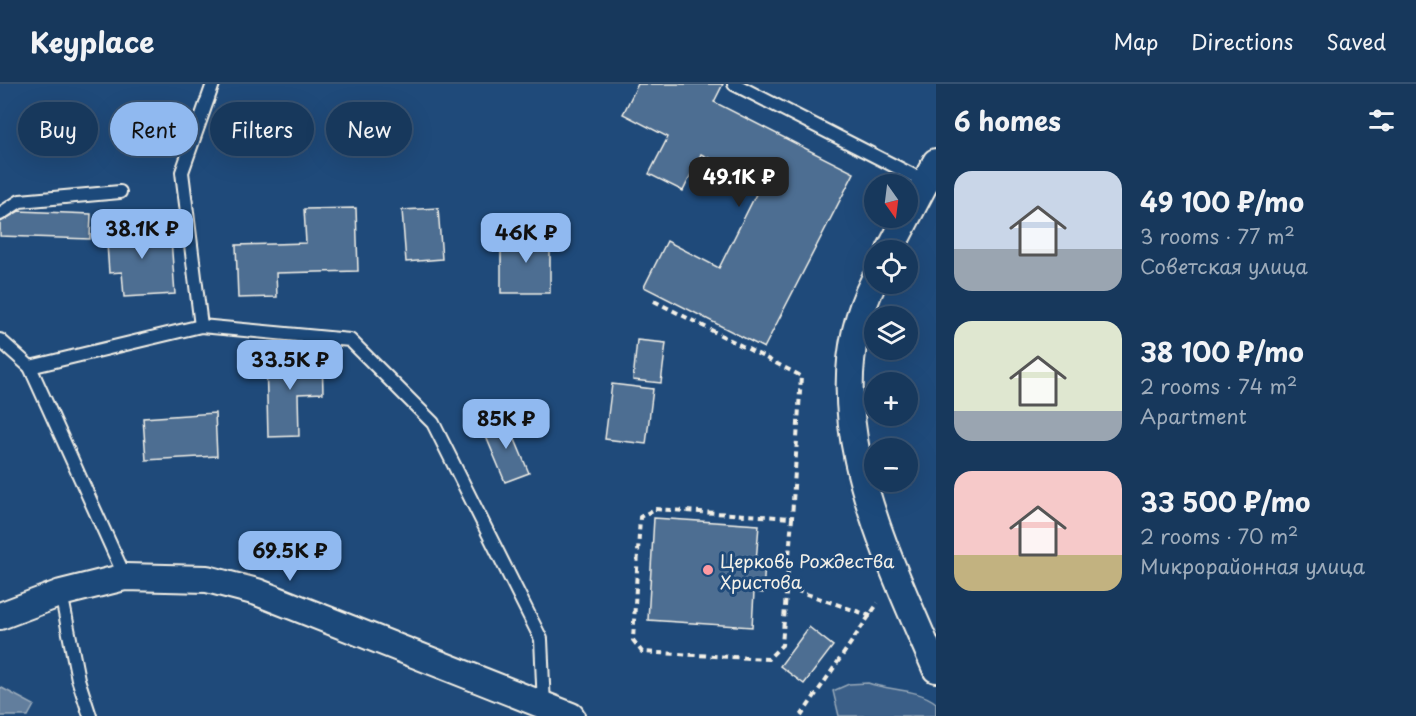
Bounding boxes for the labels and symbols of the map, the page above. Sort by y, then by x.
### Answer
pin: 49.1K ₽ [684,157,794,208]
north arrow [864,174,918,228]
pin: 38.1K ₽ [87,209,197,260]
pin: 46K ₽ [484,213,568,264]
pin: 33.5K ₽ [235,340,345,391]
pin: 85K ₽ [464,399,548,450]
pin: 69.5K ₽ [235,531,345,582]
place label: Церковь Рождества Христова [720,547,895,595]
marker: Церковь Рождества Христова [701,563,715,577]

